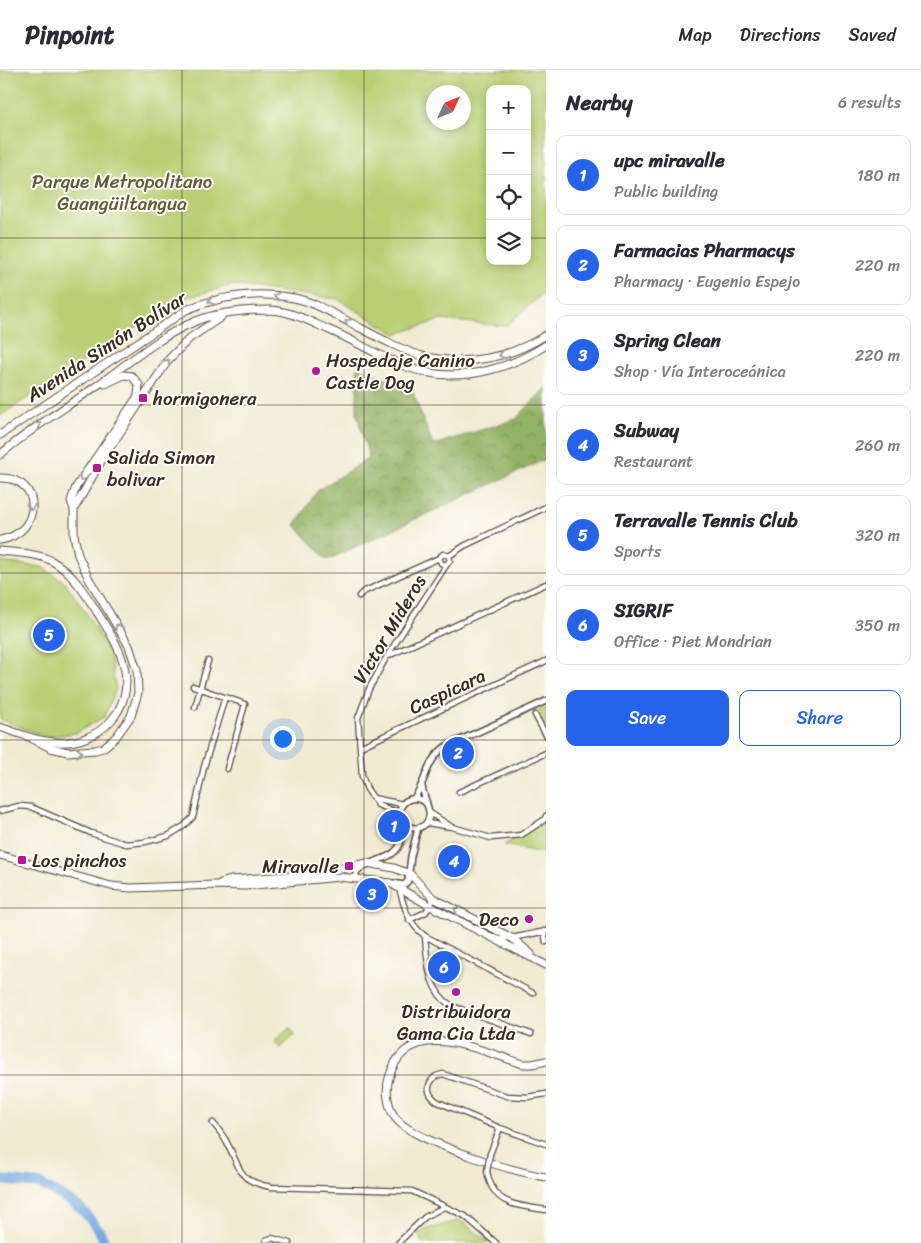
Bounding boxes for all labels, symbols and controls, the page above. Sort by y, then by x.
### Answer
text: Pinpoint [25,14,114,56]
text: Map [679,19,712,51]
text: Directions [740,19,821,51]
text: Saved [849,19,896,51]
text: Nearby [566,84,632,122]
north arrow [426,85,471,130]
map controls [486,85,531,265]
button: + [486,85,531,130]
text: 6 results [838,88,901,117]
button: − [486,130,531,175]
text: upc miravalle [614,144,725,177]
text: 1 [580,161,586,190]
text: 180 m [857,161,900,190]
park label: Parque Metropolitano Guangüiltangua [32,165,212,220]
button: locate [486,175,531,220]
text: Public building [614,177,718,206]
button: layers [486,220,531,265]
text: Farmacias Pharmacys [614,234,795,267]
text: 2 [578,251,588,280]
text: 220 m [855,251,900,280]
text: Pharmacy · Eugenio Espejo [614,267,800,296]
street label: Avenida Simón Bolívar [18,281,194,412]
one-way arrow [273,291,281,302]
one-way arrow [207,295,216,305]
one-way arrow [344,318,353,328]
text: Spring Clean [614,324,721,357]
text: 3 [579,341,587,370]
text: 220 m [855,341,900,370]
place label: Hospedaje Canino Castle Dog [326,344,475,399]
one-way arrow [498,349,506,360]
text: Shop · Vía Interoceánica [614,357,786,386]
one-way arrow [162,359,170,368]
marker: Hospedaje Canino Castle Dog [310,365,322,377]
place label: hormigonera [152,382,257,415]
marker: hormigonera [137,392,149,404]
text: Subway [614,414,679,447]
one-way arrow [32,422,41,431]
text: 4 [578,431,588,460]
text: 260 m [855,431,900,460]
place label: Salida Simon bolivar [107,441,215,496]
text: Restaurant [614,447,693,476]
marker: Salida Simon bolivar [91,462,103,474]
one-way arrow [78,473,88,482]
one-way arrow [26,503,36,511]
text: Terravalle Tennis Club [614,504,798,537]
text: 5 [578,521,588,550]
text: 320 m [855,521,900,550]
text: Sports [614,537,661,566]
street label: Victor Mideros [344,568,435,690]
text: SIGRIF [614,594,673,627]
text: 6 [578,611,588,640]
text: 350 m [855,611,900,640]
pin: 5 [33,616,65,654]
one-way arrow [114,623,124,632]
text: Office · Piet Mondrian [614,627,772,656]
street label: Caspicara [403,659,492,724]
button: Save [566,690,729,746]
button: Share [739,690,901,746]
your location [270,726,296,752]
pin: 2 [442,734,474,772]
one-way arrow [75,747,83,757]
pin: 1 [378,807,410,845]
pin: 4 [438,842,470,880]
place label: Los pinchos [32,844,127,877]
place label: Miravalle [262,850,339,883]
marker: Los pinchos [16,854,28,866]
marker: Miravalle [343,860,355,872]
pin: 3 [356,875,388,913]
place label: Deco [479,903,519,936]
one-way arrow [453,906,462,916]
marker: Deco [523,913,535,925]
pin: 6 [428,948,460,986]
marker: Distribuidora Gama Cia Ltda [450,986,462,998]
place label: Distribuidora Gama Cia Ltda [397,995,516,1050]

